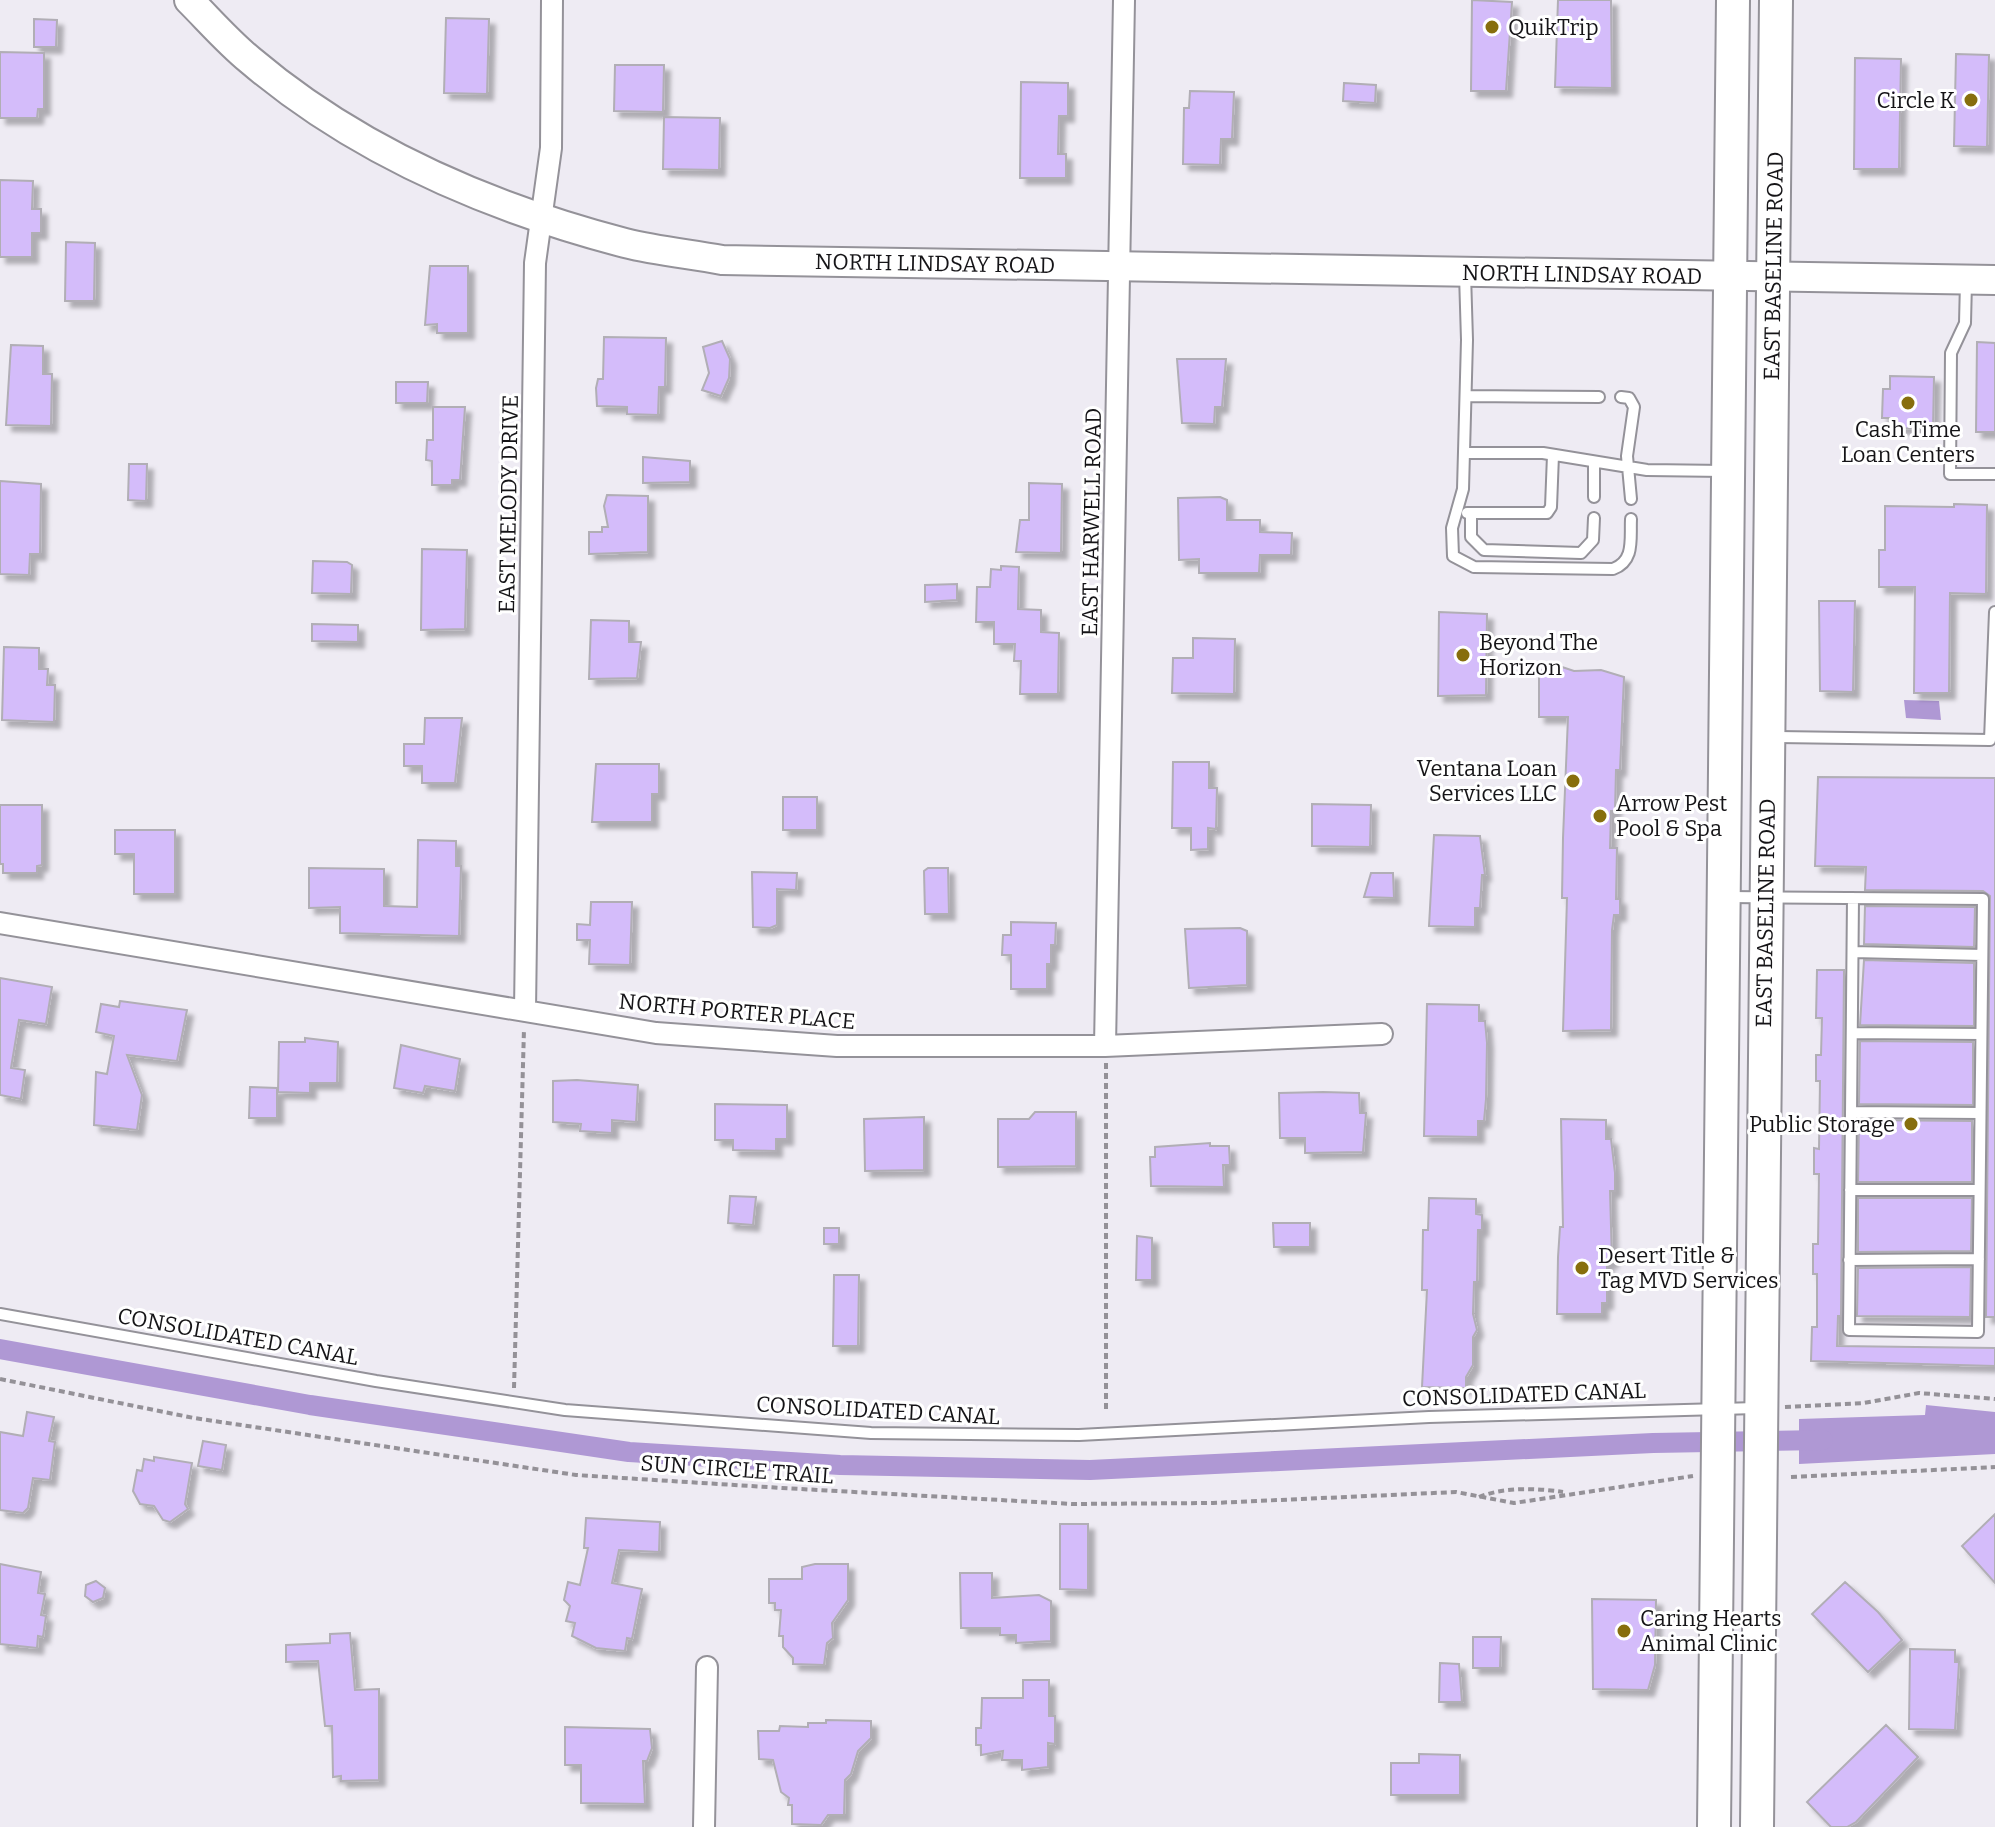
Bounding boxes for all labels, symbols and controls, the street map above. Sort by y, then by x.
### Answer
place label: QuikTrip [1508,14,1599,41]
marker: QuikTrip [1483,18,1501,36]
place label: Circle K [1876,87,1955,114]
marker: Circle K [1962,91,1980,109]
street label: EAST BASELINE ROAD [1758,151,1789,381]
street label: NORTH LINDSAY ROAD [815,248,1055,279]
street label: NORTH LINDSAY ROAD [1462,259,1702,290]
marker: Cash Time Loan Centers [1899,394,1917,412]
street label: EAST MELODY DRIVE [493,395,524,613]
street label: EAST HARWELL ROAD [1076,408,1107,636]
place label: Cash Time Loan Centers [1841,416,1975,468]
place label: Beyond The Horizon [1479,629,1598,681]
marker: Beyond The Horizon [1454,646,1472,664]
place label: Ventana Loan Services LLC [1417,755,1557,807]
marker: Ventana Loan Services LLC [1564,772,1582,790]
place label: Arrow Pest Pool & Spa [1616,790,1727,842]
street label: EAST BASELINE ROAD [1750,798,1781,1028]
marker: Arrow Pest Pool & Spa [1591,807,1609,825]
street label: NORTH PORTER PLACE [618,988,856,1035]
place label: Public Storage [1749,1111,1895,1138]
marker: Public Storage [1902,1115,1920,1133]
place label: Desert Title & Tag MVD Services [1598,1242,1779,1294]
marker: Desert Title & Tag MVD Services [1573,1259,1591,1277]
street label: CONSOLIDATED CANAL [115,1302,360,1371]
street label: CONSOLIDATED CANAL [1402,1377,1646,1412]
street label: CONSOLIDATED CANAL [755,1391,1001,1430]
street label: SUN CIRCLE TRAIL [640,1449,834,1490]
place label: Caring Hearts Animal Clinic [1640,1605,1782,1657]
marker: Caring Hearts Animal Clinic [1615,1622,1633,1640]

